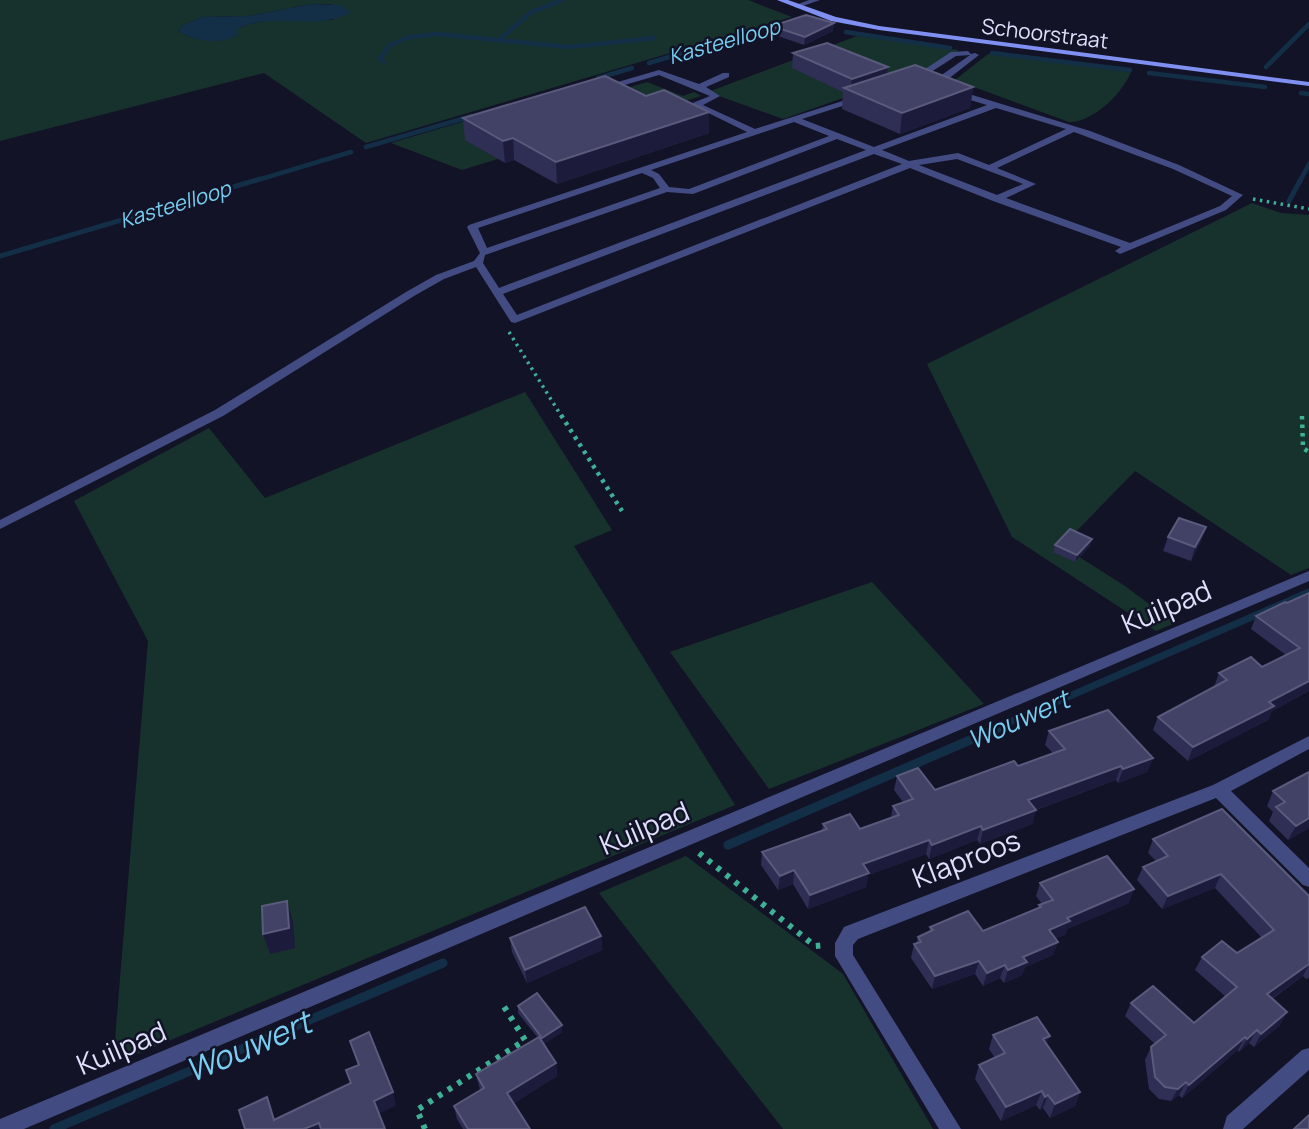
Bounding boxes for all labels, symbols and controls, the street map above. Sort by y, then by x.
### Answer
water label: Kasteelloop [665,11,785,70]
street label: Schoorstraat [980,11,1110,55]
water label: Kasteelloop [116,173,235,234]
street label: Kuilpad [1115,570,1217,642]
water label: Wouwert [961,680,1077,757]
street label: Kuilpad [593,791,695,863]
street label: Klaproos [907,820,1025,896]
water label: Wouwert [178,999,321,1092]
street label: Kuilpad [70,1011,172,1083]

